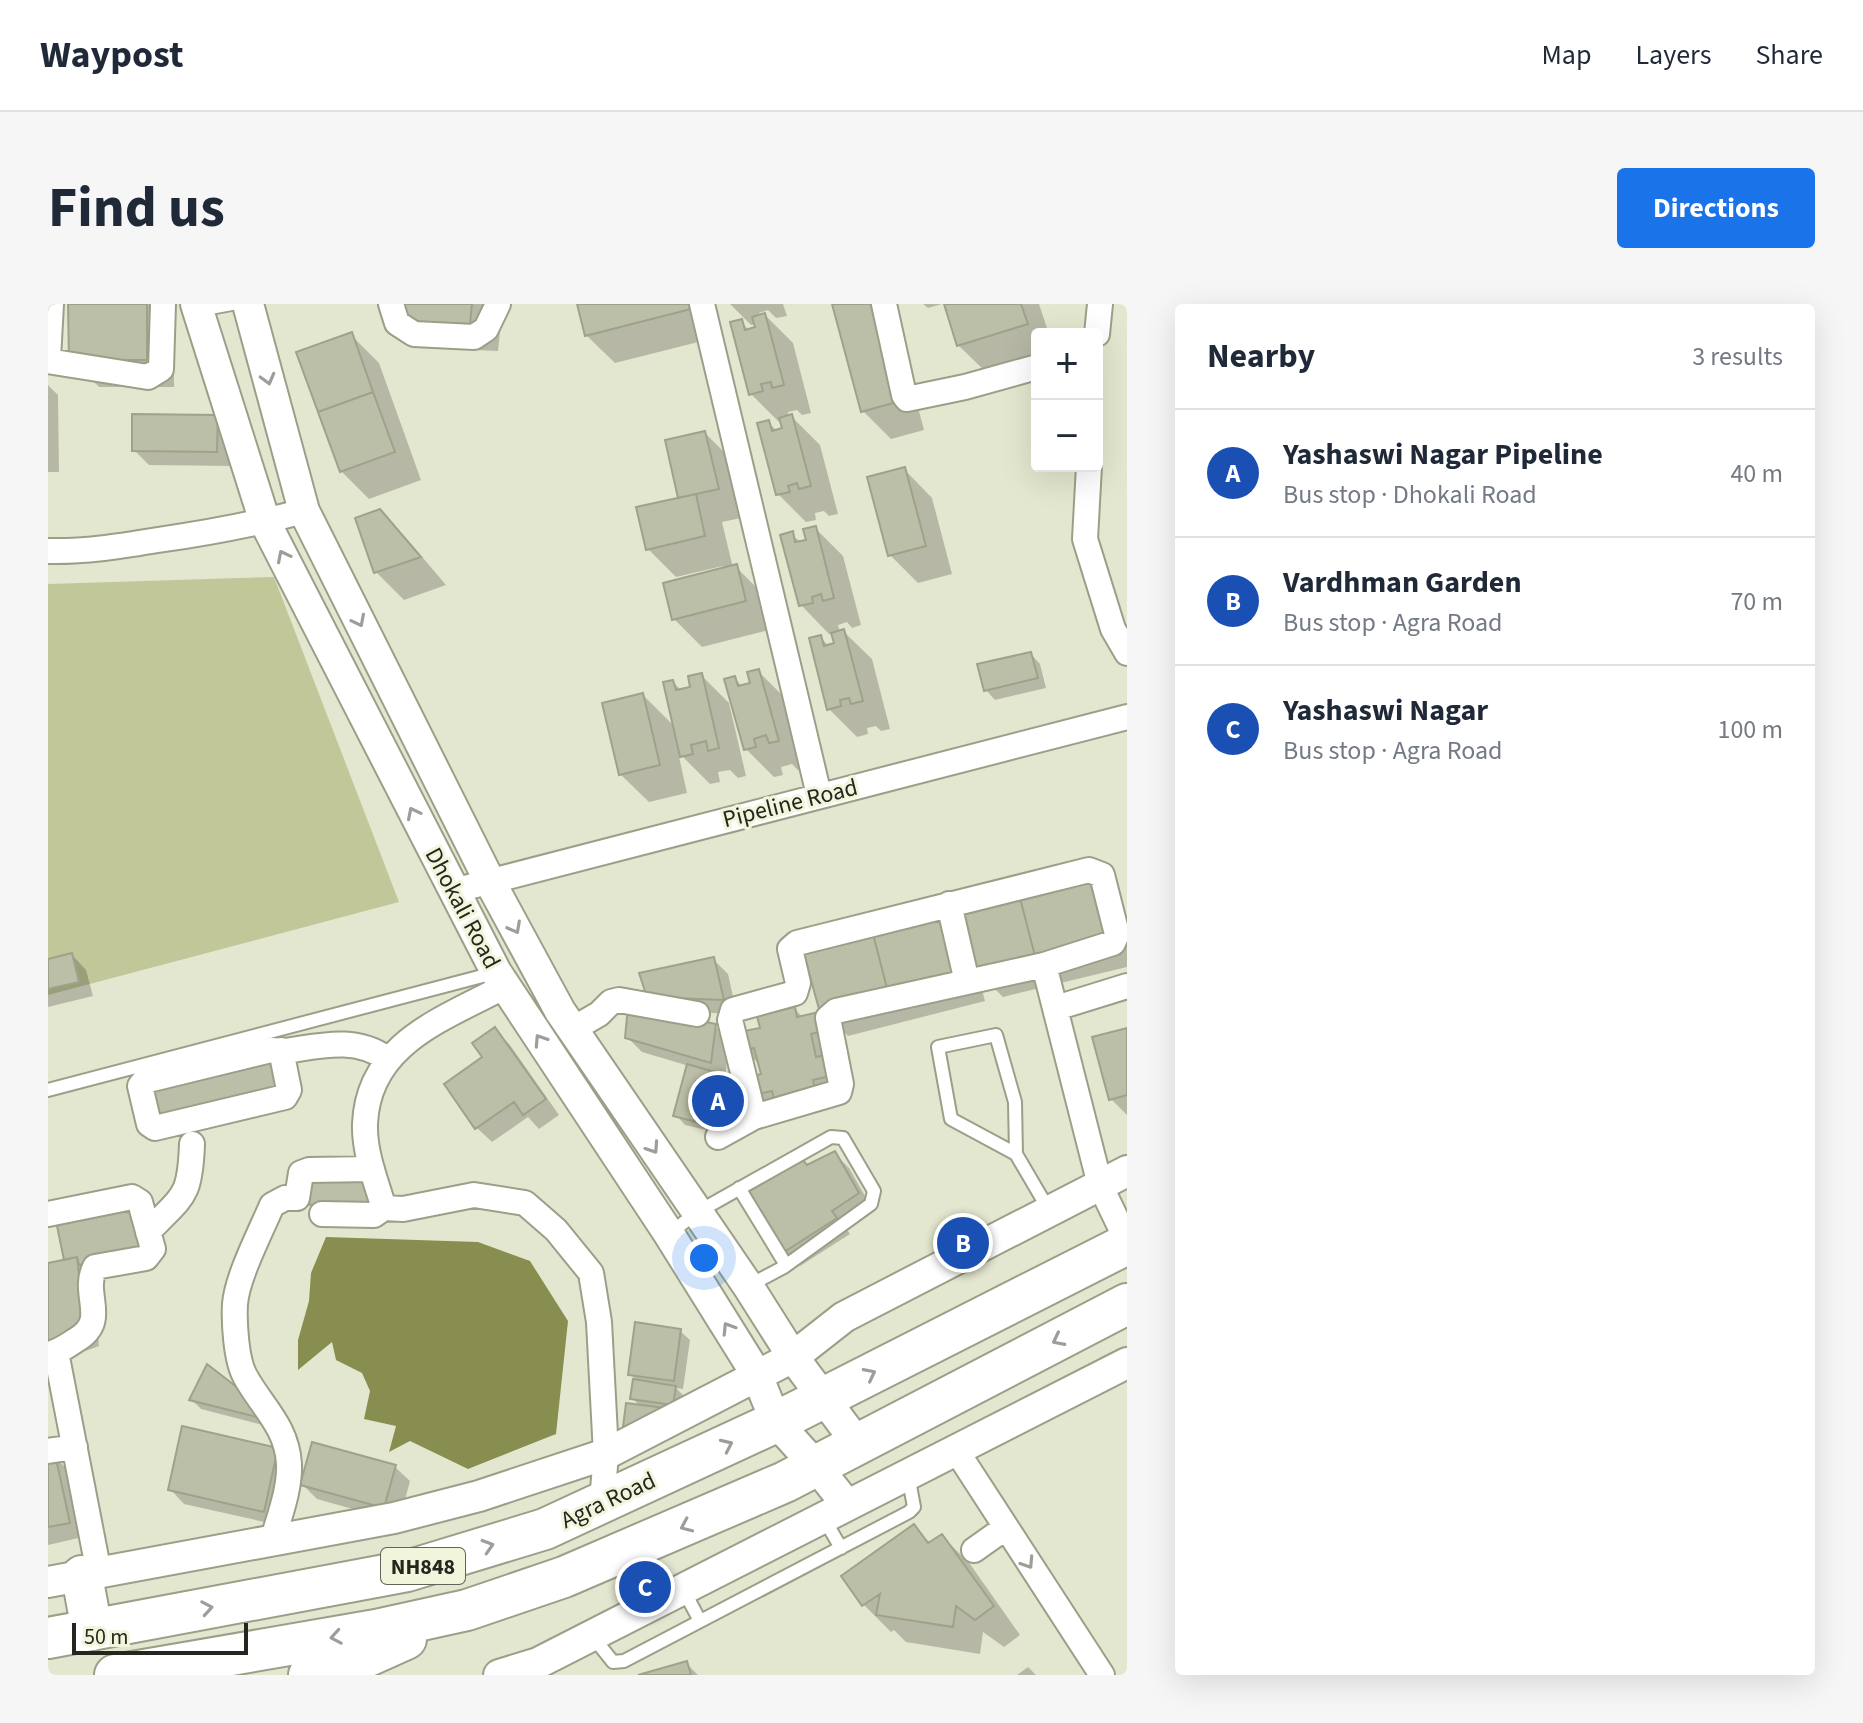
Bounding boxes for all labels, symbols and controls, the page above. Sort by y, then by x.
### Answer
text: Waypost [40,28,184,82]
text: Map [1541,35,1591,75]
text: Layers [1635,35,1711,75]
text: Share [1755,35,1823,75]
button: Directions [1617,168,1815,248]
text: Find us [48,169,225,248]
map controls [1031,328,1103,472]
button: + [1031,328,1103,400]
text: Nearby [1207,332,1315,381]
text: 3 results [1692,338,1783,375]
one-way arrow [259,372,275,386]
button: − [1031,400,1103,472]
text: Yashaswi Nagar Pipeline [1283,433,1603,476]
text: A [1226,455,1240,492]
text: 40 m [1730,455,1783,492]
text: Bus stop · Dhokali Road [1283,476,1537,513]
one-way arrow [277,550,293,565]
text: Vardhman Garden [1283,561,1522,604]
text: B [1225,583,1241,620]
text: 70 m [1730,583,1783,620]
text: Bus stop · Agra Road [1283,604,1502,641]
one-way arrow [349,613,365,628]
text: Yashaswi Nagar [1283,689,1488,732]
text: C [1225,711,1241,748]
text: 100 m [1717,711,1783,748]
text: Bus stop · Agra Road [1283,732,1502,769]
street label: Pipeline Road [719,770,861,837]
one-way arrow [408,807,423,822]
street label: Dhokali Road [416,841,509,975]
one-way arrow [505,919,521,934]
one-way arrow [534,1034,549,1049]
pin: A [692,1071,744,1131]
one-way arrow [643,1140,658,1154]
pin: B [937,1213,989,1273]
your location [684,1238,724,1278]
one-way arrow [722,1322,737,1337]
one-way arrow [1051,1330,1066,1345]
one-way arrow [861,1368,876,1383]
one-way arrow [719,1438,733,1454]
street label: Agra Road [555,1463,662,1538]
one-way arrow [680,1516,694,1532]
one-way arrow [481,1540,495,1556]
road number: NH848 [381,1548,465,1584]
one-way arrow [1018,1554,1033,1569]
pin: C [619,1557,671,1617]
one-way arrow [201,1601,214,1618]
scale bar [72,1619,248,1655]
text: 50 m [84,1621,129,1653]
one-way arrow [329,1627,343,1644]

